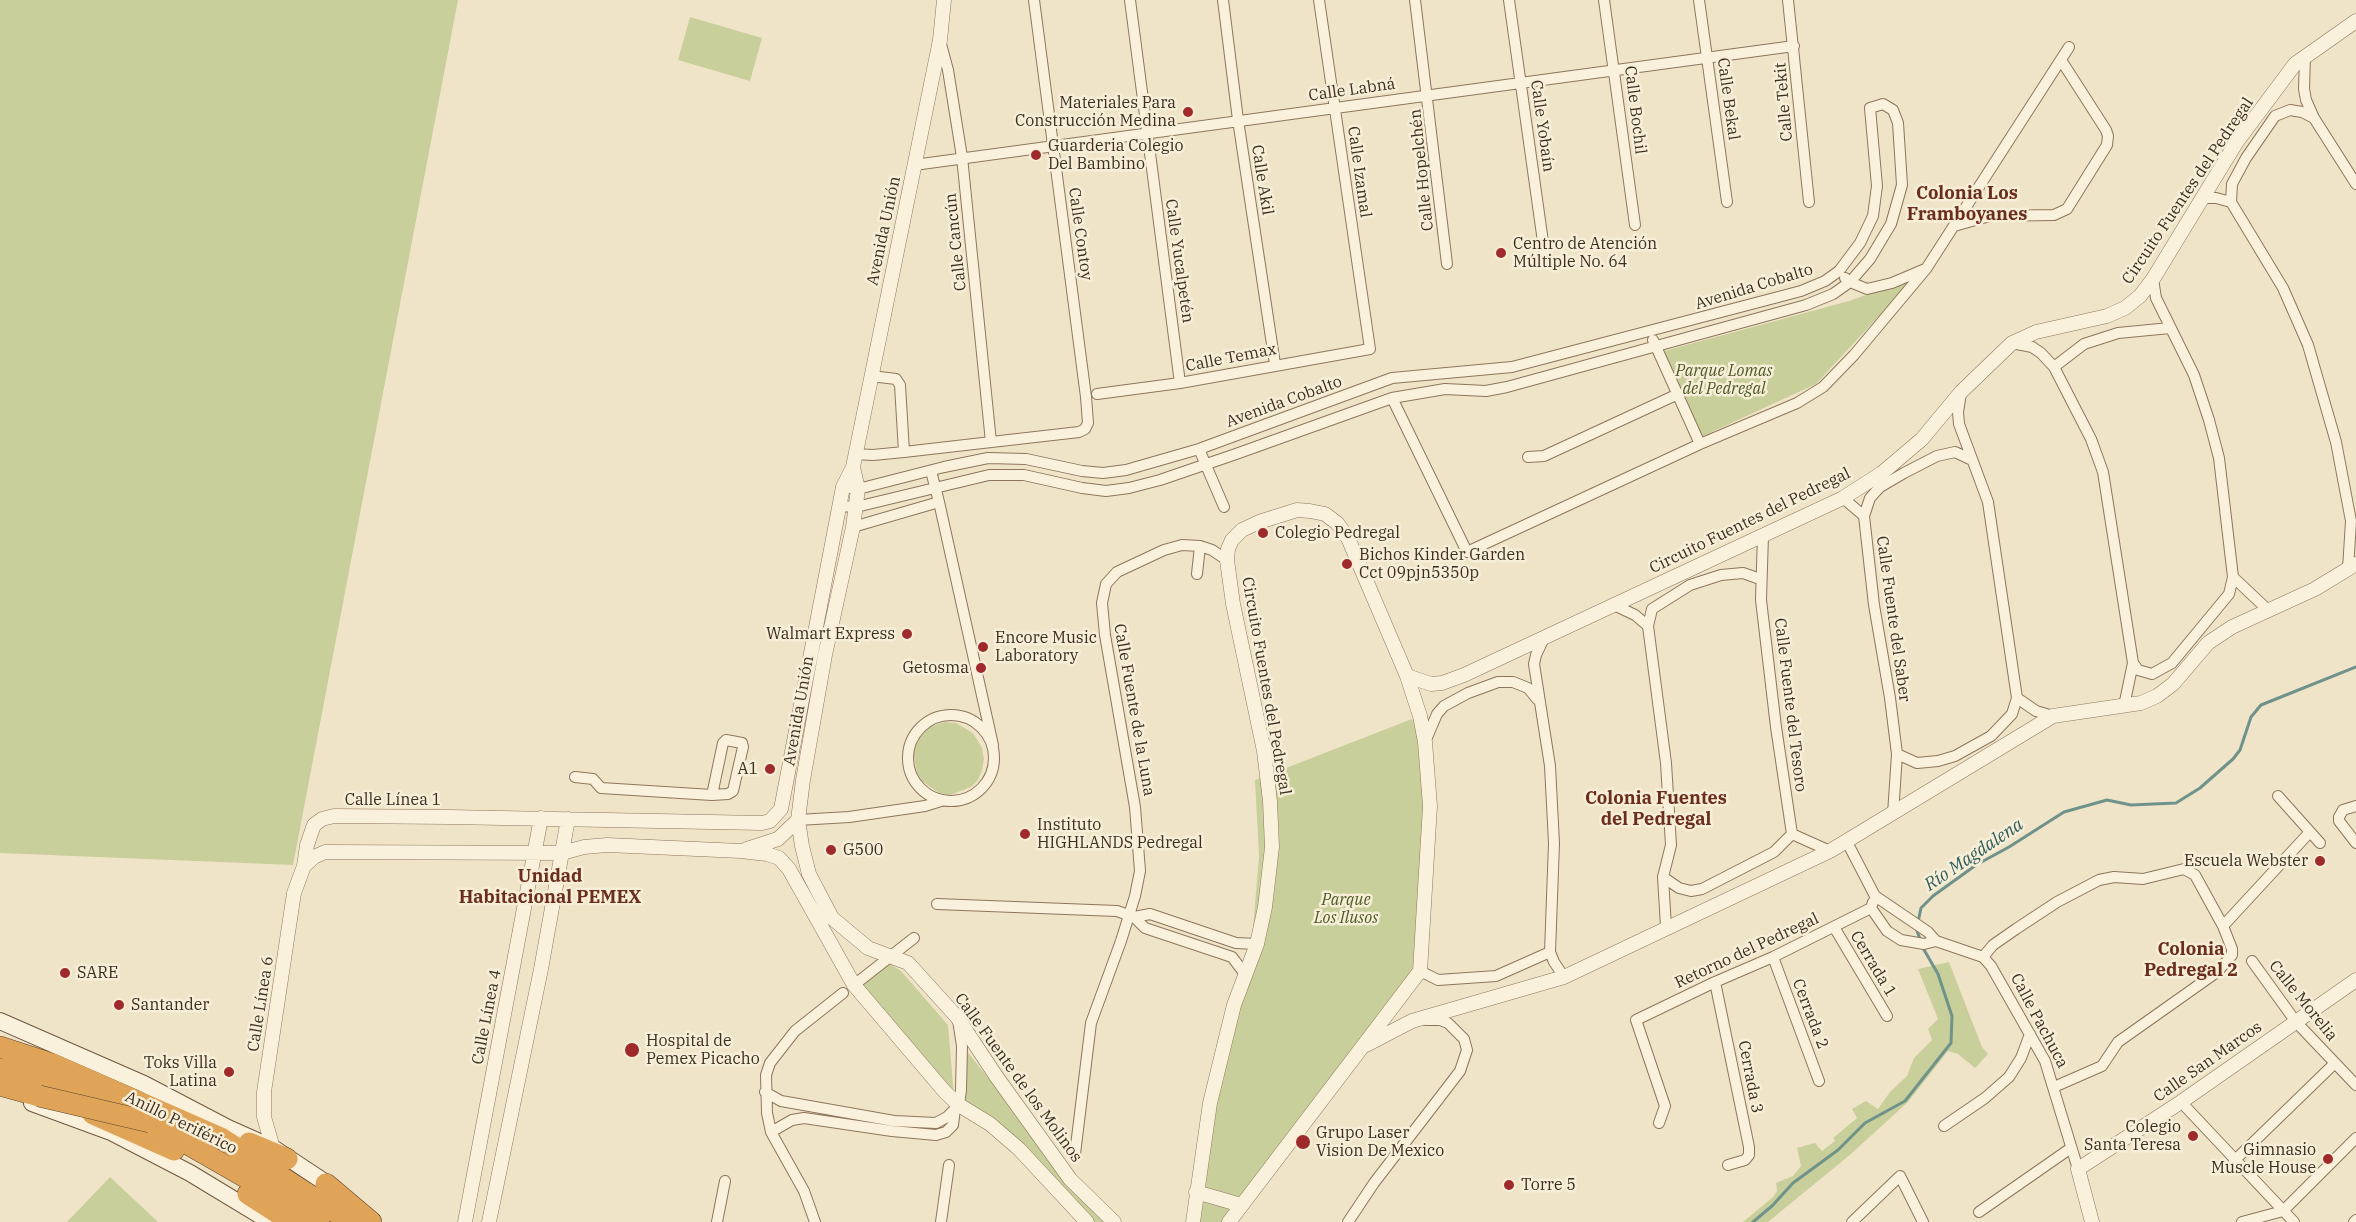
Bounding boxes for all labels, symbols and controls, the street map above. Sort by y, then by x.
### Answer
street label: Calle Bekal [1713,57,1743,141]
street label: Calle Tekit [1771,62,1797,142]
street label: Calle Bochil [1620,65,1650,155]
street label: Calle Labná [1307,74,1397,106]
street label: Calle Yobaín [1526,79,1558,173]
place label: Materiales Para Construcción Medina [1015,93,1176,131]
street label: Circuito Fuentes del Pedregal [2118,94,2258,288]
marker: Materiales Para Construcción Medina [1181,105,1195,119]
street label: Calle Hopelchén [1406,108,1438,232]
street label: Calle Izamal [1343,125,1375,219]
place label: Guarderia Colegio Del Bambino [1048,136,1184,174]
street label: Calle Akil [1247,144,1277,216]
marker: Guarderia Colegio Del Bambino [1029,148,1043,162]
street label: Avenida Unión [863,175,905,287]
district label: Colonia Los Framboyanes [1907,183,2027,226]
street label: Calle Contoy [1064,186,1096,282]
street label: Calle Cancún [941,192,971,292]
street label: Calle Yucalpetén [1161,198,1197,324]
place label: Centro de Atención Múltiple No. 64 [1513,234,1657,272]
marker: Centro de Atención Múltiple No. 64 [1494,246,1508,260]
street label: Avenida Cobalto [1693,260,1815,314]
street label: Calle Temax [1184,340,1278,376]
park label: Parque Lomas del Pedregal [1675,361,1773,399]
street label: Avenida Cobalto [1223,372,1345,432]
street label: Circuito Fuentes del Pedregal [1646,464,1854,578]
place label: Colegio Pedregal [1275,523,1400,543]
marker: Colegio Pedregal [1256,526,1270,540]
street label: Calle Fuente del Saber [1872,535,1914,703]
place label: Bichos Kinder Garden Cct 09pjn5350p [1359,545,1525,583]
marker: Bichos Kinder Garden Cct 09pjn5350p [1340,557,1354,571]
street label: Circuito Fuentes del Pedregal [1237,576,1295,796]
street label: Calle Fuente del Tesoro [1770,617,1810,793]
street label: Calle Fuente de la Luna [1109,622,1159,798]
place label: Walmart Express [766,624,895,644]
marker: Walmart Express [900,627,914,641]
place label: Encore Music Laboratory [995,628,1097,666]
marker: Encore Music Laboratory [976,640,990,654]
street label: Avenida Unión [780,655,818,767]
place label: Getosma [902,658,969,678]
marker: Getosma [974,661,988,675]
place label: A1 [737,759,758,779]
marker: A1 [763,762,777,776]
district label: Colonia Fuentes del Pedregal [1585,788,1727,830]
street label: Calle Línea 1 [345,790,441,810]
water label: Río Magdalena [1921,814,2027,896]
place label: Instituto HIGHLANDS Pedregal [1037,815,1203,853]
marker: Instituto HIGHLANDS Pedregal [1018,827,1032,841]
place label: G500 [843,840,883,860]
marker: G500 [824,843,838,857]
place label: Escuela Webster [2184,851,2308,871]
marker: Escuela Webster [2313,854,2327,868]
district label: Unidad Habitacional PEMEX [459,866,641,908]
park label: Parque Los Ilusos [1314,890,1378,928]
street label: Retorno del Pedregal [1672,909,1822,993]
street label: Cerrada 1 [1846,928,1900,1000]
district label: Colonia Pedregal 2 [2144,939,2238,982]
street label: Calle Línea 6 [244,955,278,1053]
street label: Calle Morelia [2265,957,2341,1045]
place label: SARE [77,963,118,983]
marker: SARE [58,966,72,980]
street label: Calle Línea 4 [468,968,506,1066]
street label: Calle Pachuca [2006,970,2072,1072]
street label: Cerrada 2 [1788,976,1832,1052]
street label: Calle Fuente de los Molinos [950,990,1086,1166]
place label: Santander [131,995,209,1015]
marker: Santander [112,998,126,1012]
street label: Calle San Marcos [2150,1018,2266,1106]
place label: Hospital de Pemex Picacho [646,1031,760,1069]
street label: Cerrada 3 [1734,1039,1766,1115]
marker: Hospital de Pemex Picacho [623,1041,641,1059]
place label: Toks Villa Latina [144,1053,217,1091]
marker: Toks Villa Latina [222,1065,236,1079]
street label: Anillo Periférico [122,1088,240,1158]
place label: Colegio Santa Teresa [2084,1117,2181,1155]
place label: Grupo Laser Vision De Mexico [1316,1123,1444,1161]
marker: Colegio Santa Teresa [2186,1129,2200,1143]
marker: Grupo Laser Vision De Mexico [1294,1133,1312,1151]
place label: Gimnasio Muscle House [2211,1140,2316,1178]
marker: Gimnasio Muscle House [2321,1152,2335,1166]
place label: Torre 5 [1521,1175,1576,1195]
marker: Torre 5 [1502,1178,1516,1192]

